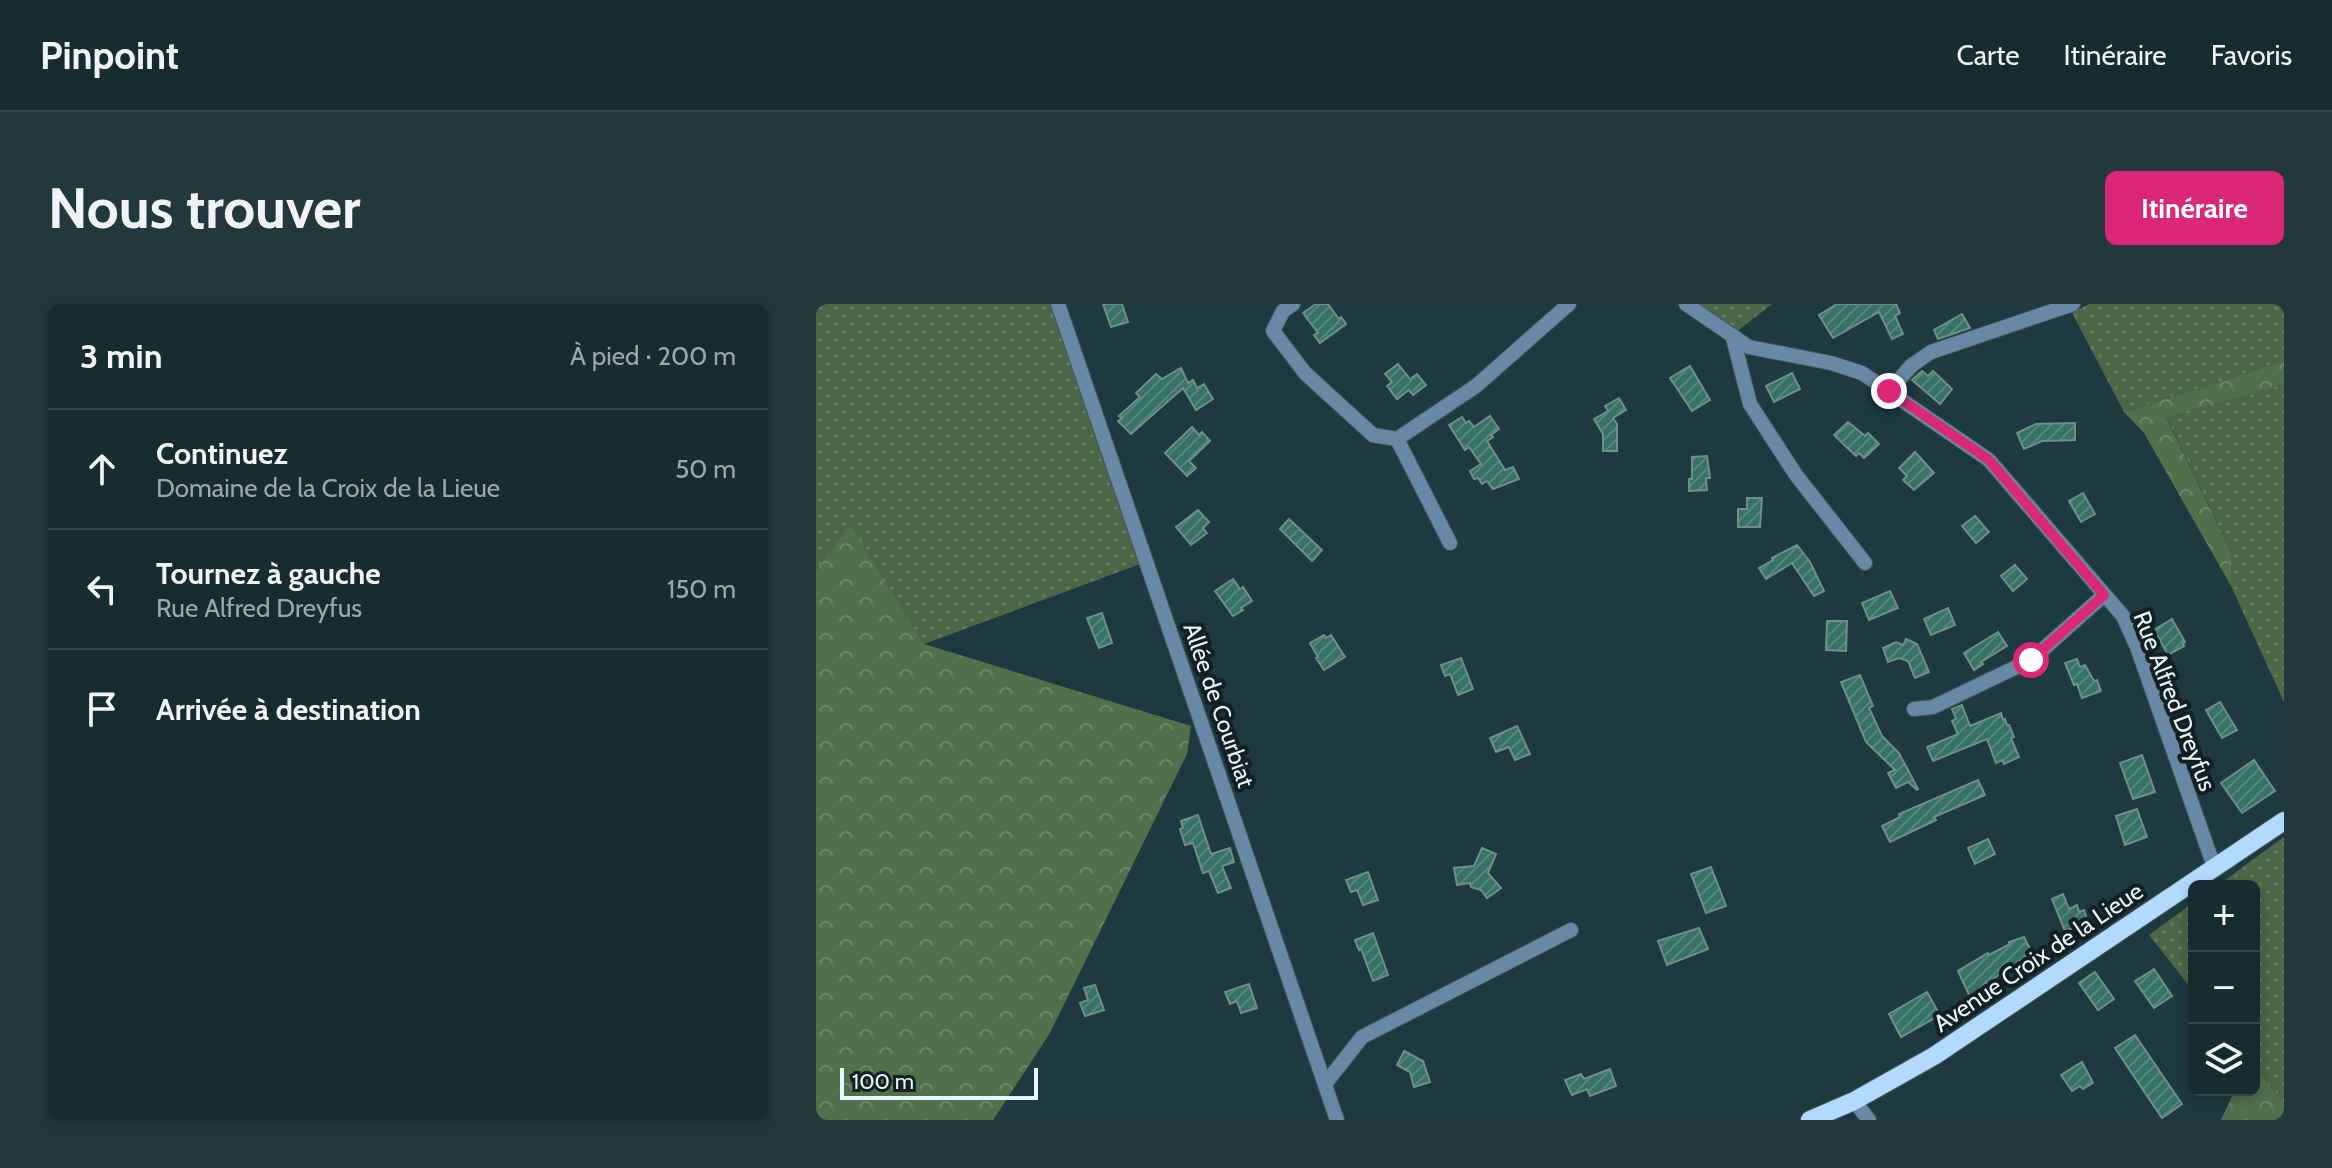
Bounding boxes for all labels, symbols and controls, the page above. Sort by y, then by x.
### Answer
text: Pinpoint [40,32,179,79]
text: Carte [1956,38,2020,72]
text: Itinéraire [2064,38,2167,72]
text: Favoris [2211,38,2292,72]
button: Itinéraire [2105,171,2284,245]
text: Nous trouver [48,174,361,242]
text: 3 min [80,335,162,377]
text: À pied · 200 m [570,340,736,372]
route end [1871,373,1907,409]
text: Continuez [156,435,288,472]
icon: ahead [80,447,124,491]
text: 50 m [675,453,736,485]
text: Domaine de la Croix de la Lieue [156,472,500,504]
text: Tournez à gauche [156,555,381,592]
icon: left [80,567,124,611]
text: 150 m [667,573,736,605]
text: Rue Alfred Dreyfus [156,592,362,624]
street label: Rue Alfred Dreyfus [2127,607,2223,795]
street label: Allée de Courbiat [1177,619,1261,791]
route start [2013,642,2049,678]
icon: arrive [80,687,124,731]
text: Arrivée à destination [156,691,421,728]
street label: Avenue Croix de la Lieue [1928,876,2148,1038]
map controls [2188,880,2260,1096]
button: + [2188,880,2260,952]
button: − [2188,952,2260,1024]
button: layers [2188,1024,2260,1096]
scale bar [840,1064,1038,1100]
text: 100 m [852,1068,914,1095]

